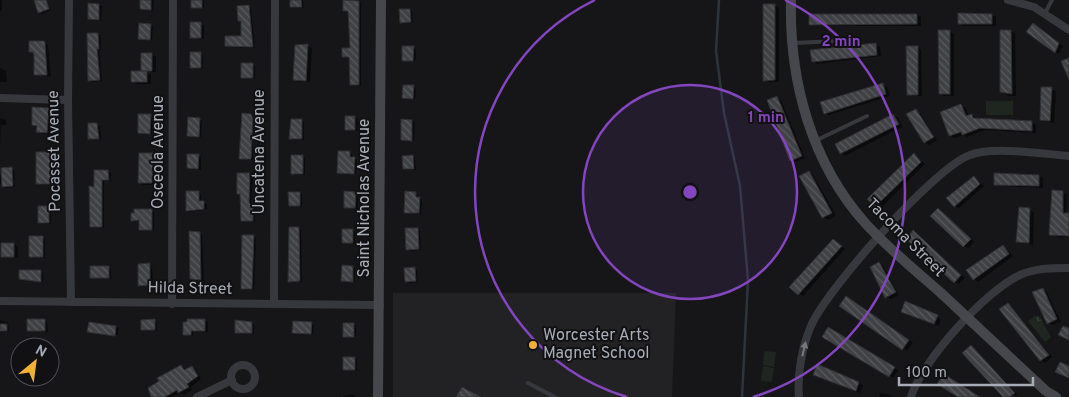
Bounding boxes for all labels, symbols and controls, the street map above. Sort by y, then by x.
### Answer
text: 2 min [821,33,861,52]
street label: Uncatena Avenue [250,89,270,215]
street label: Pocasset Avenue [44,90,66,212]
street label: Osceola Avenue [149,95,169,209]
text: 1 min [748,109,784,128]
street label: Saint Nicholas Avenue [355,119,375,277]
centre of rings [681,183,699,201]
street label: Tacoma Street [861,194,949,282]
street label: Hilda Street [147,278,233,300]
place label: Worcester Arts Magnet School [543,326,650,364]
north arrow [10,337,60,387]
marker: Worcester Arts Magnet School [527,339,539,351]
one-way arrow [800,341,808,356]
text: N [32,342,49,362]
scale bar [899,354,1033,386]
text: 100 m [906,364,947,383]

